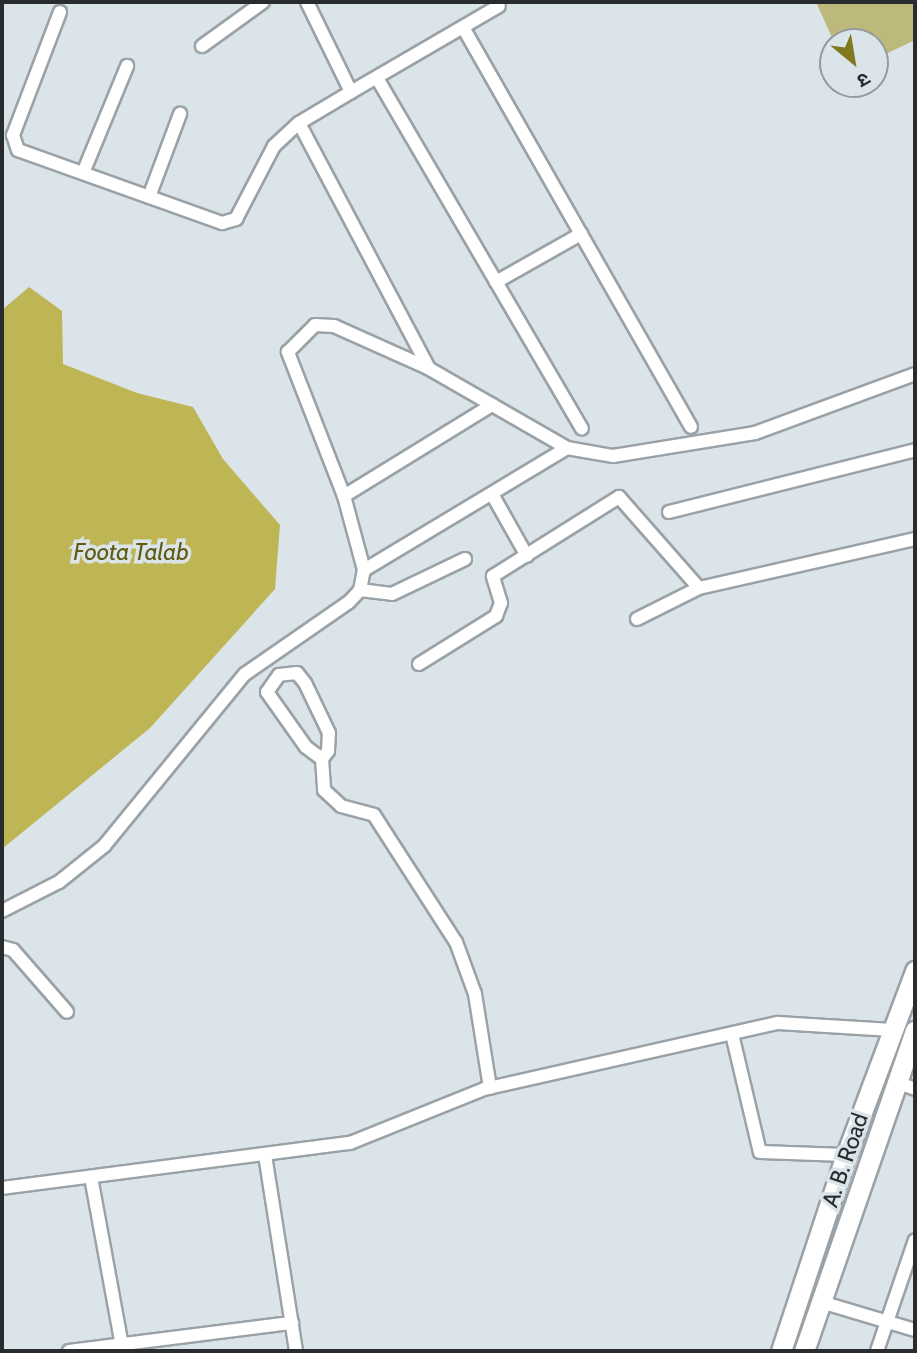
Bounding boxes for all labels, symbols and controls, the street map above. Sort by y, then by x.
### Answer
north arrow [819,28,889,98]
text: उ [853,67,874,93]
water label: Foota Talab [73,538,189,566]
street label: A. B. Road [816,1109,874,1211]

